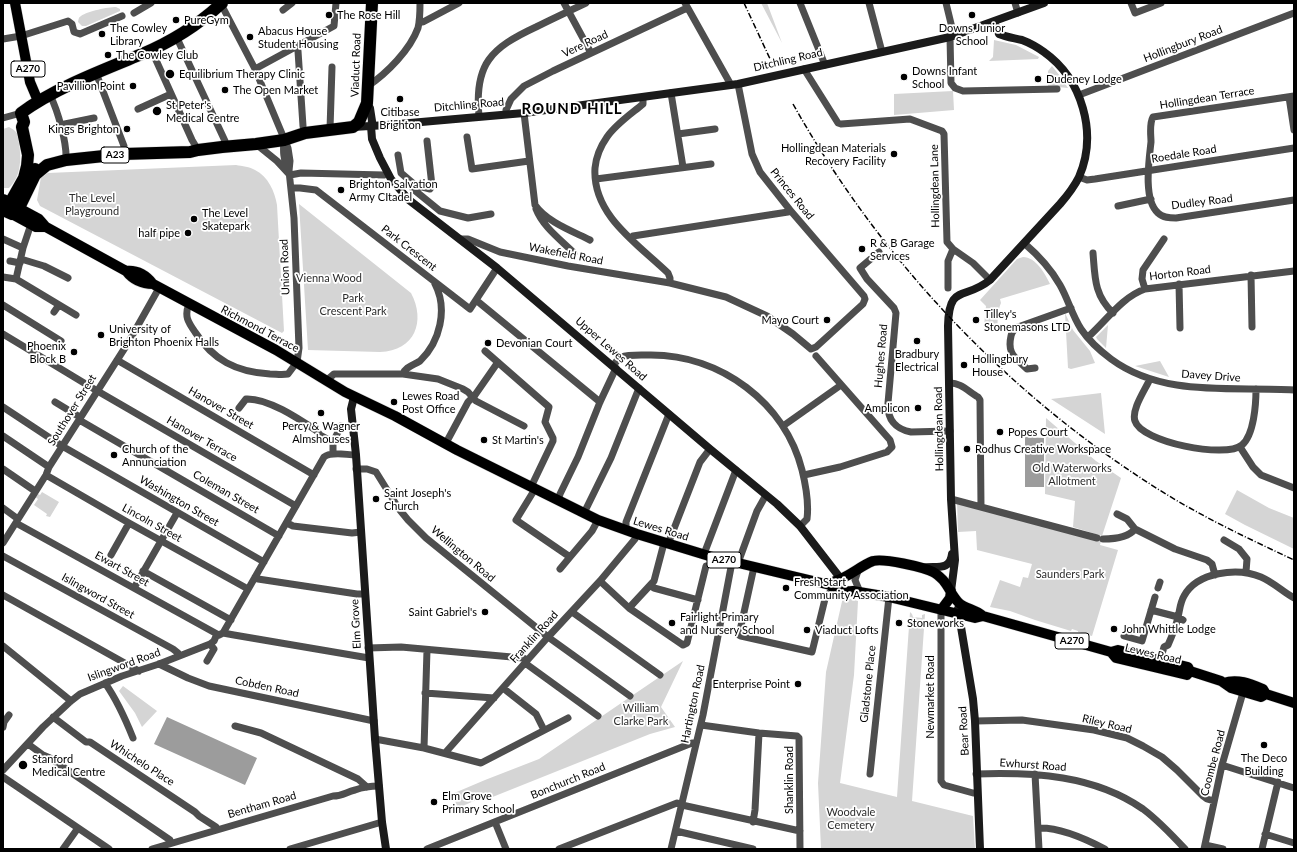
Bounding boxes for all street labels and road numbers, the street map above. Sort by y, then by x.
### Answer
street label: Hollingbury Road [1142,23,1224,65]
street label: Vere Road [560,28,610,60]
street label: Viaduct Road [348,33,364,97]
street label: Ditchling Road [752,46,824,74]
road number: A270 [11,61,45,77]
street label: Hollingdean Terrace [1159,84,1255,112]
street label: Ditchling Road [433,95,505,115]
street label: Roedale Road [1150,142,1218,166]
street label: Hollingdean Lane [928,144,942,228]
road number: A23 [101,147,129,163]
street label: Princes Road [767,166,817,222]
street label: Dudley Road [1171,192,1233,212]
street label: Park Crescent [379,222,439,274]
street label: Union Road [277,239,293,295]
street label: Wakefield Road [528,240,604,268]
street label: Horton Road [1148,263,1212,283]
street label: Richmond Terrace [219,303,301,355]
street label: Upper Lewes Road [573,314,649,384]
street label: Hughes Road [872,324,890,388]
street label: Davey Drive [1181,367,1241,385]
street label: Southover Street [45,372,99,448]
street label: Hanover Street [186,384,256,432]
street label: Hollingdean Road [932,386,946,472]
street label: Hanover Terrace [164,413,240,465]
street label: Coleman Street [191,468,261,516]
street label: Washington Street [137,473,221,529]
street label: Lincoln Street [120,501,184,545]
street label: Lewes Road [632,514,690,544]
street label: Wellington Road [428,523,498,585]
street label: Ewart Street [93,549,151,589]
road number: A270 [707,552,741,568]
street label: Islingword Street [59,571,137,621]
street label: Elm Grove [348,599,364,649]
street label: Franklin Road [507,608,561,666]
road number: A270 [1055,633,1089,649]
street label: Lewes Road [1124,641,1182,667]
street label: Gladstone Place [857,645,879,723]
street label: Islingword Road [86,646,162,684]
street label: Newmarket Road [923,655,937,739]
street label: Hartington Road [678,664,708,744]
street label: Cobden Road [234,674,300,700]
street label: Bear Road [956,706,972,756]
street label: Riley Road [1081,712,1133,736]
street label: Coombe Road [1198,728,1228,798]
street label: Whichelo Place [107,737,177,789]
street label: Shanklin Road [782,746,796,814]
street label: Ewhurst Road [999,756,1067,774]
street label: Bonchurch Road [529,760,607,802]
street label: Bentham Road [226,789,298,821]

